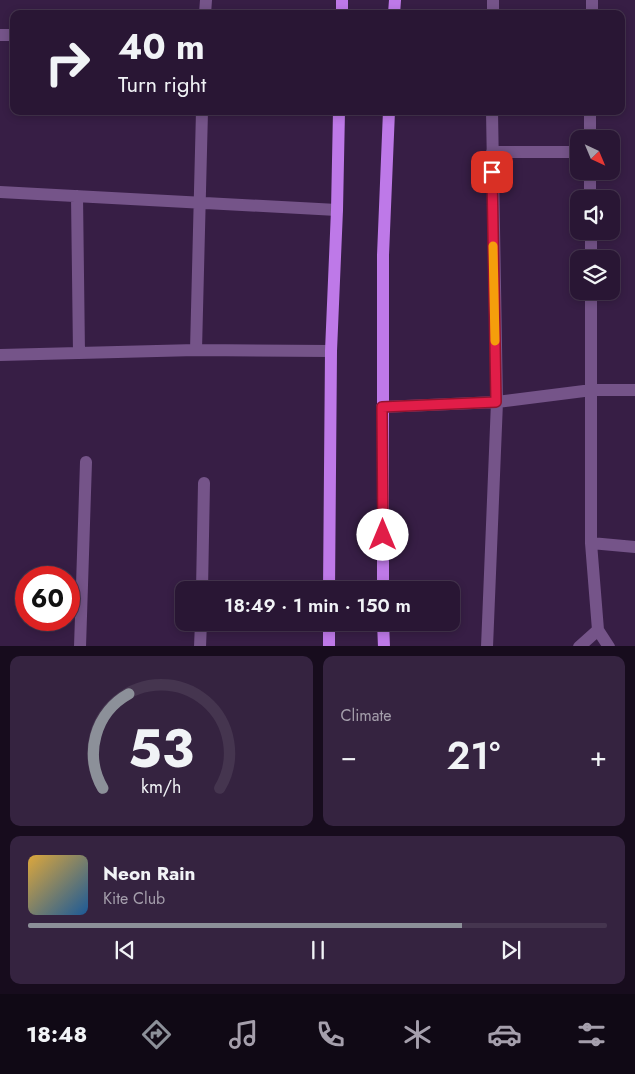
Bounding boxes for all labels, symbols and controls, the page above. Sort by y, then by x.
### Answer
text: 40 m [118,22,205,72]
icon: right [35,30,100,95]
text: Turn right [118,68,206,100]
north arrow [570,130,620,180]
map controls [570,130,620,300]
pin [471,151,513,193]
icon: arrive [478,158,506,186]
button: sound [570,190,620,240]
button: layers [570,250,620,300]
position arrow [356,508,408,560]
speed limit sign: 60 [15,566,80,631]
text: 18:49 · 1 min · 150 m [224,592,411,619]
text: Climate [341,704,392,727]
text: 53 [128,711,194,787]
text: 21° [447,728,500,783]
text: − [341,736,357,777]
text: + [590,736,607,777]
text: km/h [141,774,181,800]
text: Neon Rain [103,860,196,887]
text: Kite Club [103,887,165,910]
icon: previous [111,936,139,964]
icon: pause [304,936,332,964]
icon: next [497,936,525,964]
icon: directions [139,1017,174,1052]
icon: music [226,1017,261,1052]
icon: phone [313,1017,348,1052]
icon: climate [400,1017,435,1052]
icon: car [487,1017,522,1052]
icon: filters [574,1017,609,1052]
text: 18:48 [26,1018,87,1050]

